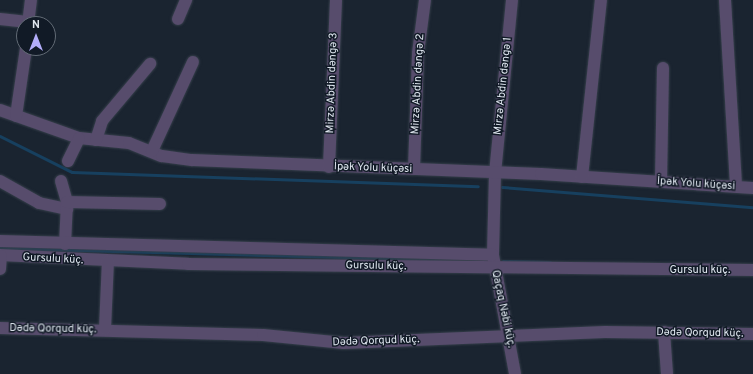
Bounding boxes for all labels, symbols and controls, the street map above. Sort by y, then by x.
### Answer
north arrow [16,16,56,56]
text: N [32,18,40,32]
street label: Mirzə Abdin dəngə 3 [324,32,340,134]
street label: Mirzə Abdin dəngə 2 [409,33,427,135]
street label: Mirzə Abdin dəngə 1 [491,36,515,136]
street label: İpək Yolu küçəsi [333,160,413,176]
street label: İpək Yolu küçəsi [656,175,736,193]
street label: Gursulu küç. [22,251,84,267]
street label: Gursulu küç. [345,259,407,273]
street label: Gursulu küç. [670,263,730,277]
street label: Qaçaq Nəbi küç. [488,269,518,349]
street label: Dədə Qorqud küç. [9,322,97,336]
street label: Dədə Qorqud küç. [656,326,744,340]
street label: Dədə Qorqud küç. [332,333,420,349]

